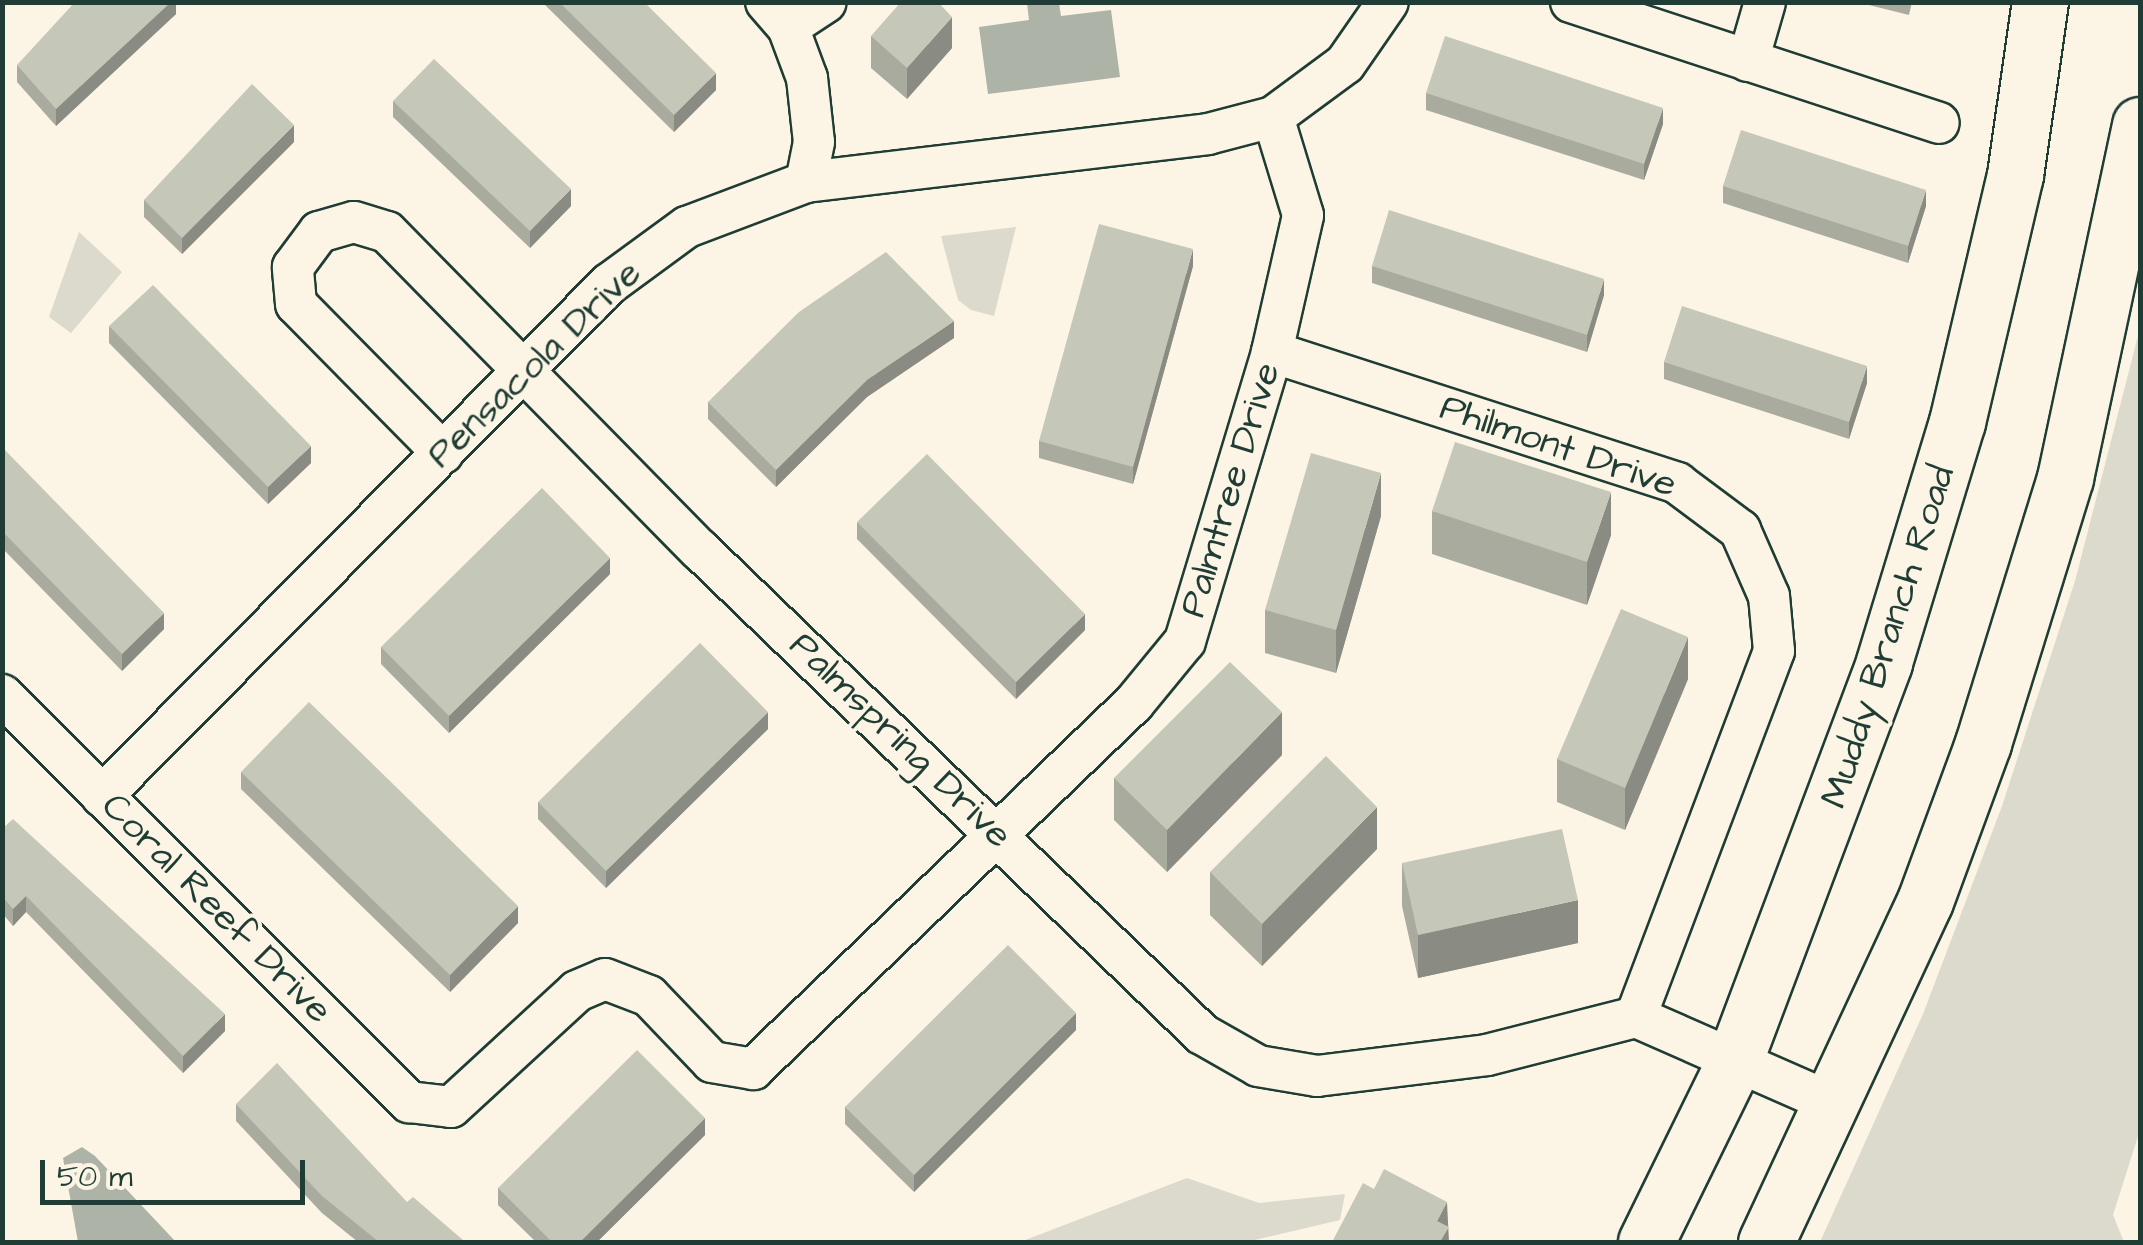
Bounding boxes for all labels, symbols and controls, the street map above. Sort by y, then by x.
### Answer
street label: Pensacola Drive [419,251,651,479]
street label: Palmtree Drive [1171,357,1291,623]
street label: Philmont Drive [1434,385,1682,509]
street label: Muddy Branch Road [1812,460,1966,814]
street label: Palmspring Drive [779,623,1021,859]
street label: Coral Reef Drive [91,784,341,1034]
scale bar [45,1140,310,1202]
text: 50 m [57,1156,133,1198]

